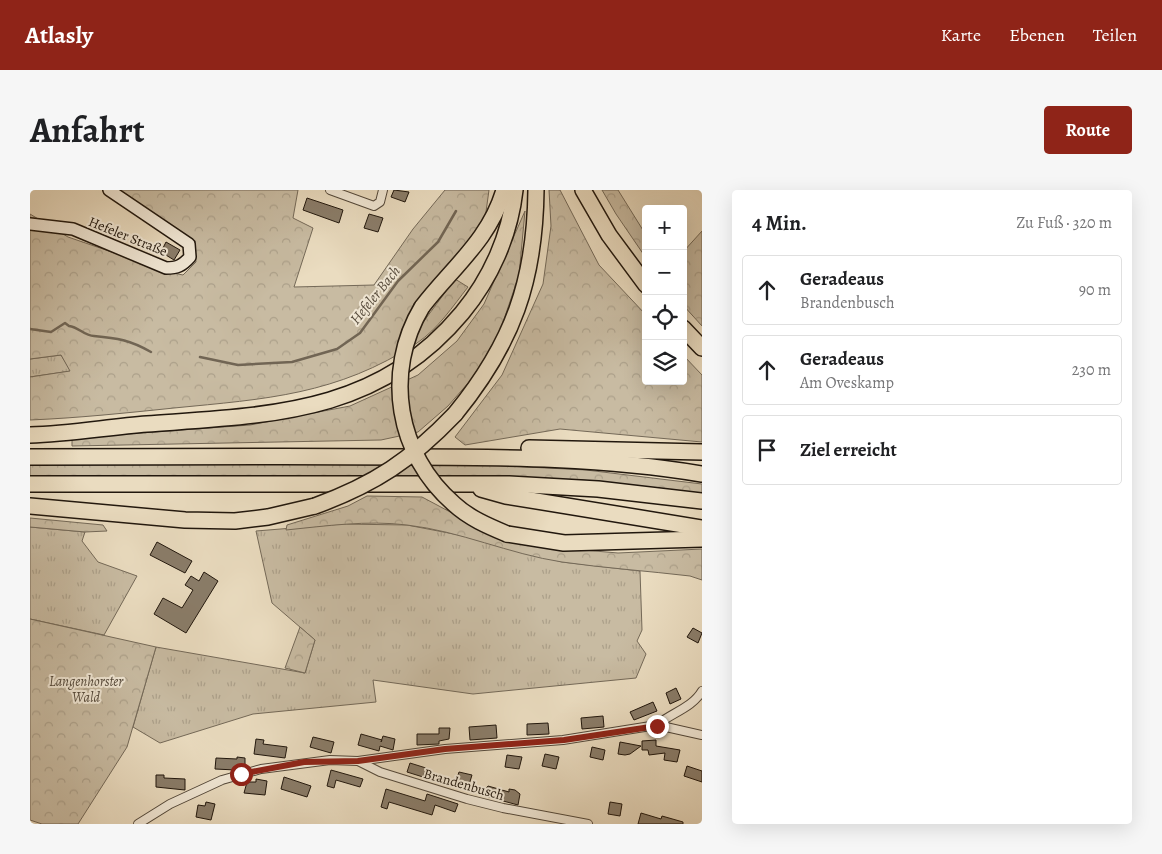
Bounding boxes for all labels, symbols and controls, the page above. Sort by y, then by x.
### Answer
text: Atlasly [25,19,93,51]
text: Karte [941,23,981,47]
text: Ebenen [1009,23,1065,47]
text: Teilen [1093,23,1137,47]
text: Anfahrt [30,106,145,154]
button: Route [1044,106,1132,154]
map controls [642,205,687,385]
button: + [642,205,687,250]
text: 4 Min. [752,209,807,237]
street label: Hefeler Straße [86,212,170,261]
text: Zu Fuß · 320 m [1016,212,1112,234]
button: − [642,250,687,295]
water label: Hefeler Bach [345,262,405,328]
text: Geradeaus [800,266,884,292]
icon: ahead [753,276,781,304]
text: 90 m [1079,279,1111,301]
text: Brandenbusch [800,292,895,314]
button: locate [642,295,687,340]
button: layers [642,340,687,385]
text: Geradeaus [800,346,884,372]
icon: ahead [753,356,781,384]
text: 230 m [1072,359,1111,381]
text: Am Oveskamp [800,372,894,394]
icon: arrive [753,436,781,464]
text: Ziel erreicht [800,437,897,463]
park label: Langenhorster Wald [49,672,124,707]
route end [646,715,669,738]
route start [230,763,253,786]
street label: Brandenbusch [421,764,507,805]

